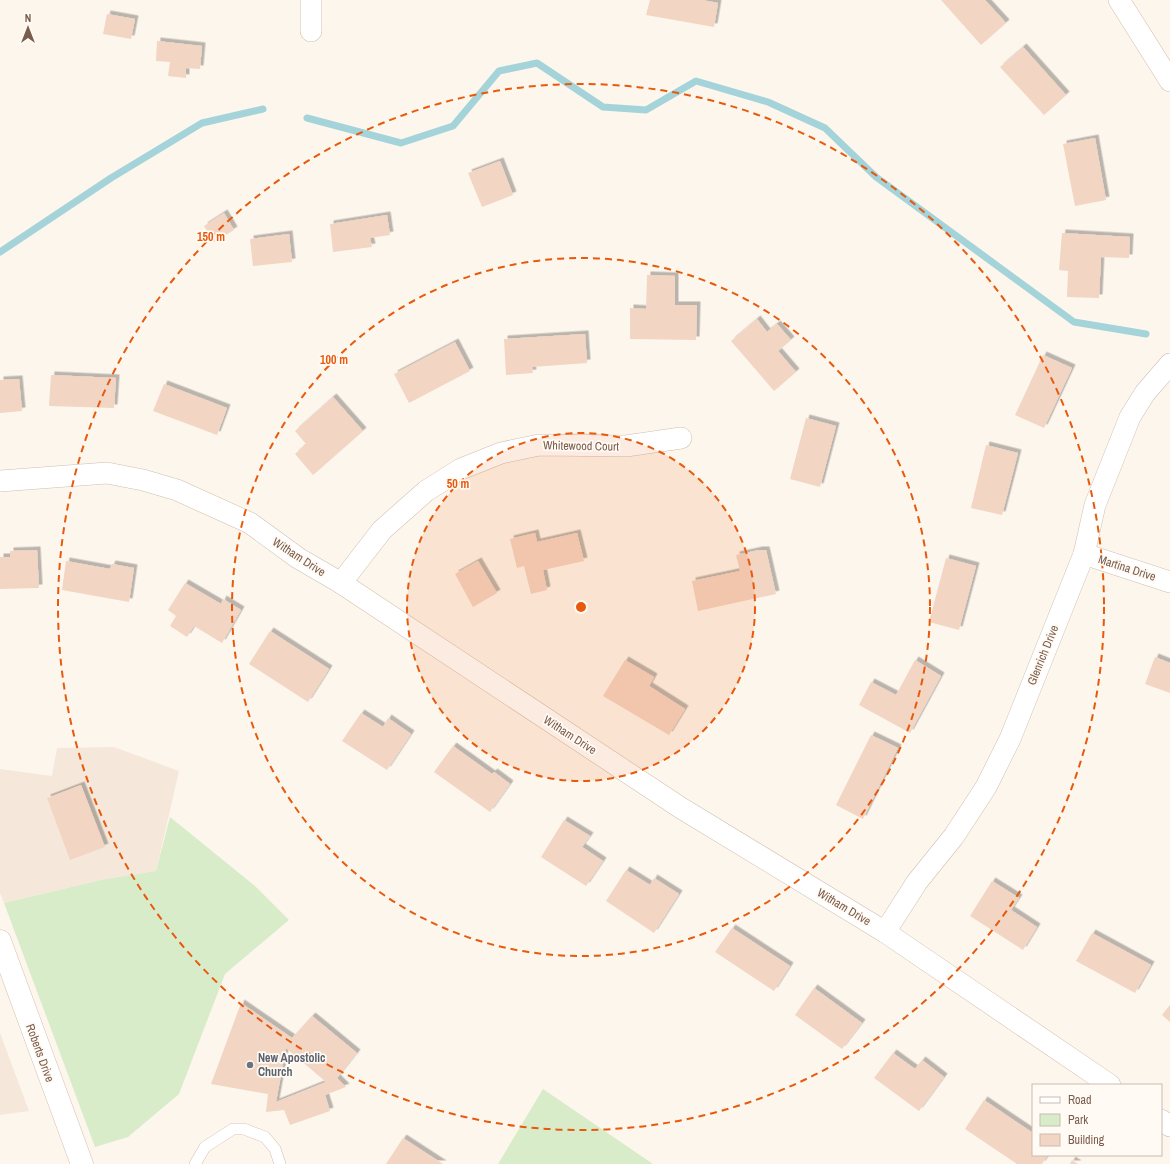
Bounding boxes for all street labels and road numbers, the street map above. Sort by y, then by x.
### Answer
street label: Whitewood Court [543,437,619,455]
street label: Witham Drive [269,534,329,580]
street label: Martina Drive [1096,551,1158,585]
street label: Glenrich Drive [1024,623,1062,687]
street label: Witham Drive [540,712,600,758]
street label: Witham Drive [814,885,874,929]
street label: Roberts Drive [22,1022,58,1084]

